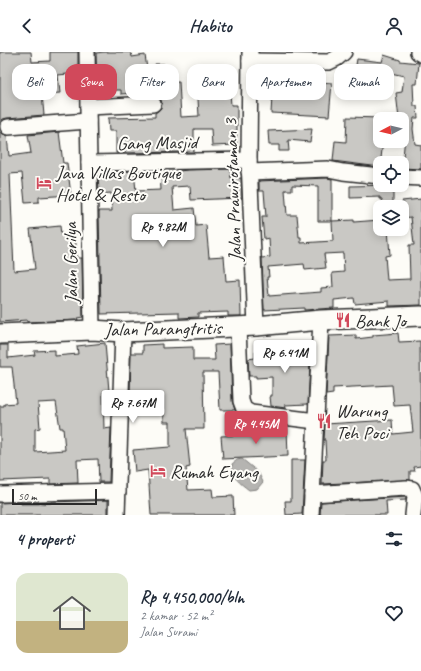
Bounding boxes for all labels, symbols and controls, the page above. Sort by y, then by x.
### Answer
icon: back [16,15,38,37]
text: Habito [189,15,232,37]
icon: person [383,15,405,37]
chip: Beli [12,64,57,100]
chip: Sewa [65,64,117,100]
chip: Filter [125,64,179,100]
chip: Baru [187,64,238,100]
chip: Apartemen [246,64,326,100]
chip: Rumah [334,64,394,100]
north arrow [373,112,409,148]
map controls [373,112,409,236]
street label: Jalan Prawirotaman 3 [218,117,248,263]
street label: Gang Masjid [117,130,201,156]
button: locate [373,156,409,192]
place label: Java Villas Boutique Hotel & Resto [55,161,182,207]
hotel icon: Java Villas Boutique Hotel & Resto [35,174,53,192]
button: layers [373,200,409,236]
pin: Rp 9.82M [122,214,204,248]
text: Rp 9.82M [141,219,185,235]
street label: Jalan Gerilya [58,221,84,305]
place label: Bank Jo [355,309,408,333]
restaurant icon: Bank Jo [334,311,352,329]
street label: Jalan Parangtritis [103,316,223,342]
pin: Rp 6.41M [244,340,326,374]
text: Rp 6.41M [262,345,308,361]
pin: Rp 7.67M [92,390,174,424]
text: Rp 7.67M [110,395,156,411]
place label: Warung Teh Poci [336,399,391,445]
pin: Rp 4.45M [215,411,297,445]
restaurant icon: Warung Teh Poci [315,412,333,430]
text: Rp 4.45M [234,416,278,432]
place label: Rumah Eyang [170,460,259,484]
hotel icon: Rumah Eyang [149,462,167,480]
scale bar [12,487,97,506]
text: 50 m [18,489,37,503]
icon: filters [383,528,405,550]
text: 4 properti [16,529,74,550]
text: Rp 4,450,000/bln [140,587,244,608]
icon: home [48,589,96,637]
icon: heart [383,602,405,624]
text: 2 kamar · 52 m² [140,608,212,624]
text: Jalan Surami [140,624,197,640]

